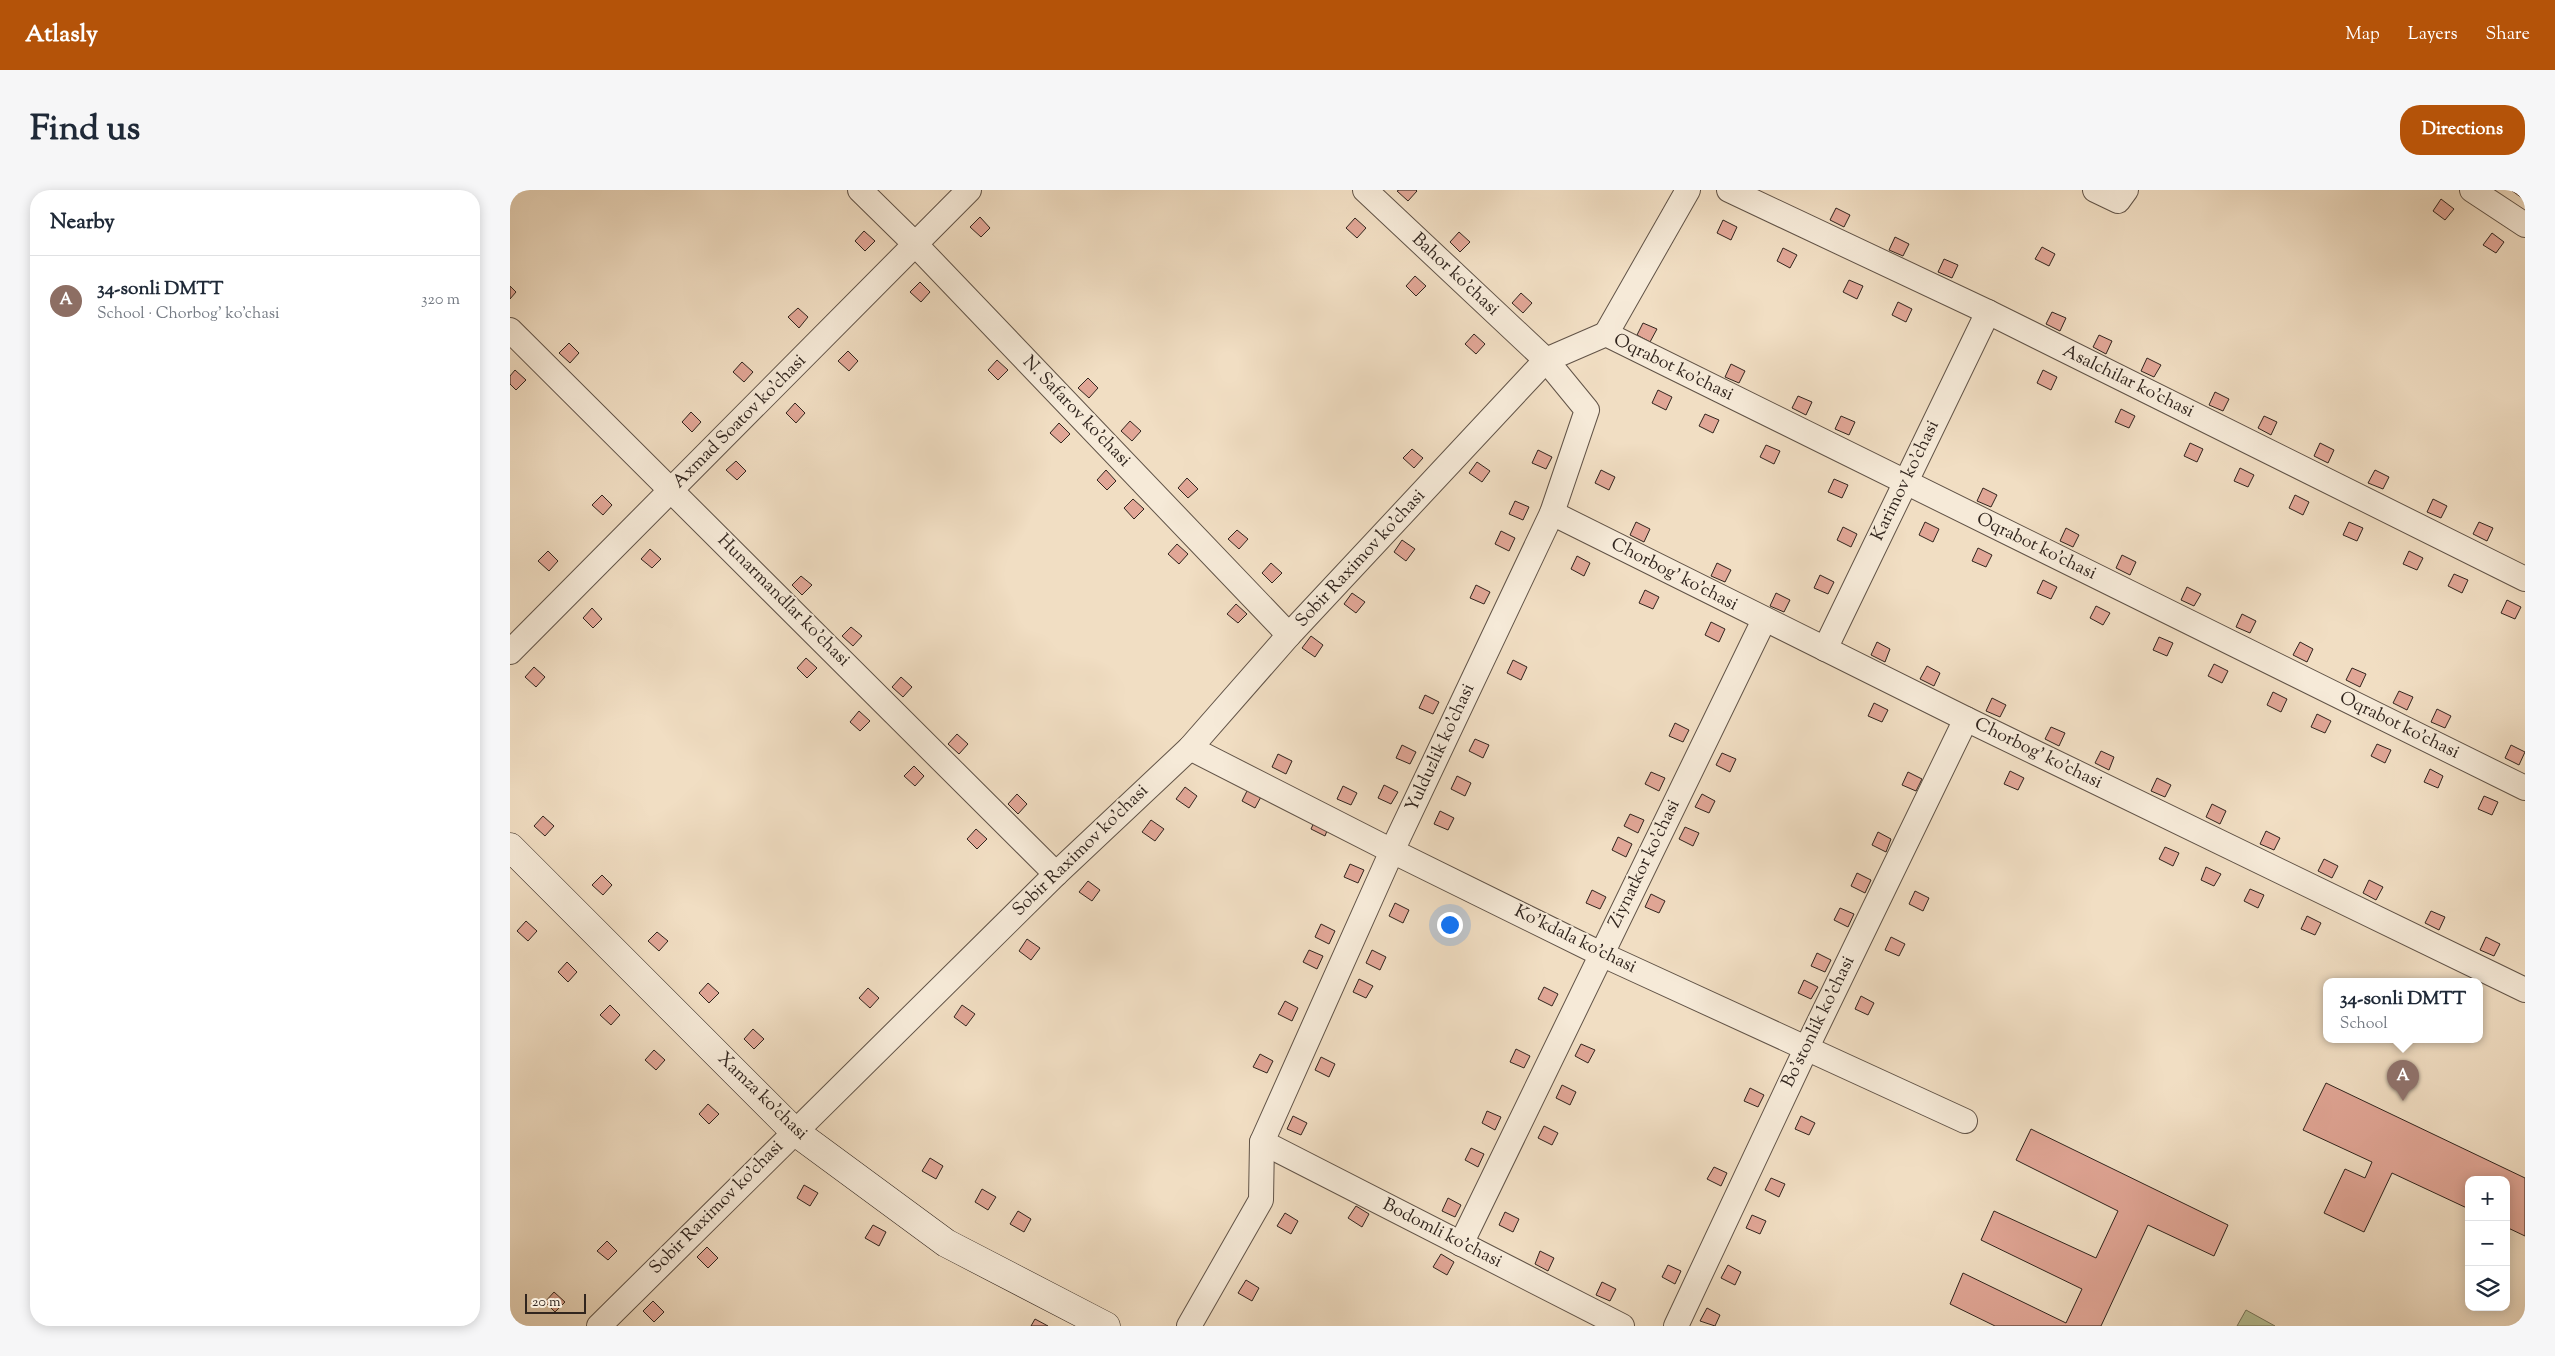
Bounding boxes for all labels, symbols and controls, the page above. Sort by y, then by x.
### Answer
text: Atlasly [25,18,98,52]
text: Map [2345,22,2380,48]
text: Layers [2408,22,2458,48]
text: Share [2486,22,2530,48]
text: Find us [30,105,140,156]
button: Directions [2400,105,2525,155]
text: Nearby [50,208,115,238]
street label: Bahor ko'chasi [1405,227,1505,323]
text: 34-sonli DMTT [97,276,223,303]
text: A [60,289,73,312]
text: 320 m [421,289,460,312]
text: School · Chorbog' ko'chasi [97,303,280,326]
street label: Oqrabot ko'chasi [1609,328,1737,408]
street label: Asalchilar ko'chasi [2058,339,2198,425]
street label: Axmad Soatov ko'chasi [667,349,813,495]
street label: N. Safarov ko'chasi [1016,350,1136,474]
street label: Karimov ko'chasi [1866,416,1946,546]
street label: Sobir Raximov ko'chasi [1290,484,1432,634]
street label: Oqrabot ko'chasi [1972,507,2100,587]
street label: Hunarmandlar ko'chasi [711,529,855,673]
street label: Chorbog' ko'chasi [1606,532,1742,618]
street label: Yulduzlik ko'chasi [1400,680,1482,816]
street label: Oqrabot ko'chasi [2335,686,2463,766]
street label: Chorbog' ko'chasi [1970,712,2106,796]
street label: Sobir Raximov ko'chasi [1007,779,1155,923]
street label: Ziynatkor ko'chasi [1603,795,1687,933]
street label: Ko'kdala ko'chasi [1510,899,1640,981]
your location [1437,912,1463,938]
street label: Bo'stonlik ko'chasi [1776,952,1862,1092]
popup [2323,978,2483,1043]
text: 34-sonli DMTT [2340,986,2466,1013]
text: School [2340,1013,2388,1036]
street label: Xamza ko'chasi [711,1047,813,1147]
pin: A [2387,1060,2419,1101]
street label: Sobir Raximov ko'chasi [644,1135,790,1281]
map controls [2465,1176,2510,1311]
button: + [2465,1176,2510,1221]
street label: Bodomli ko'chasi [1378,1193,1506,1275]
button: − [2465,1221,2510,1266]
button: layers [2465,1266,2510,1311]
scale bar [525,1291,586,1314]
text: 20 m [532,1293,561,1313]

